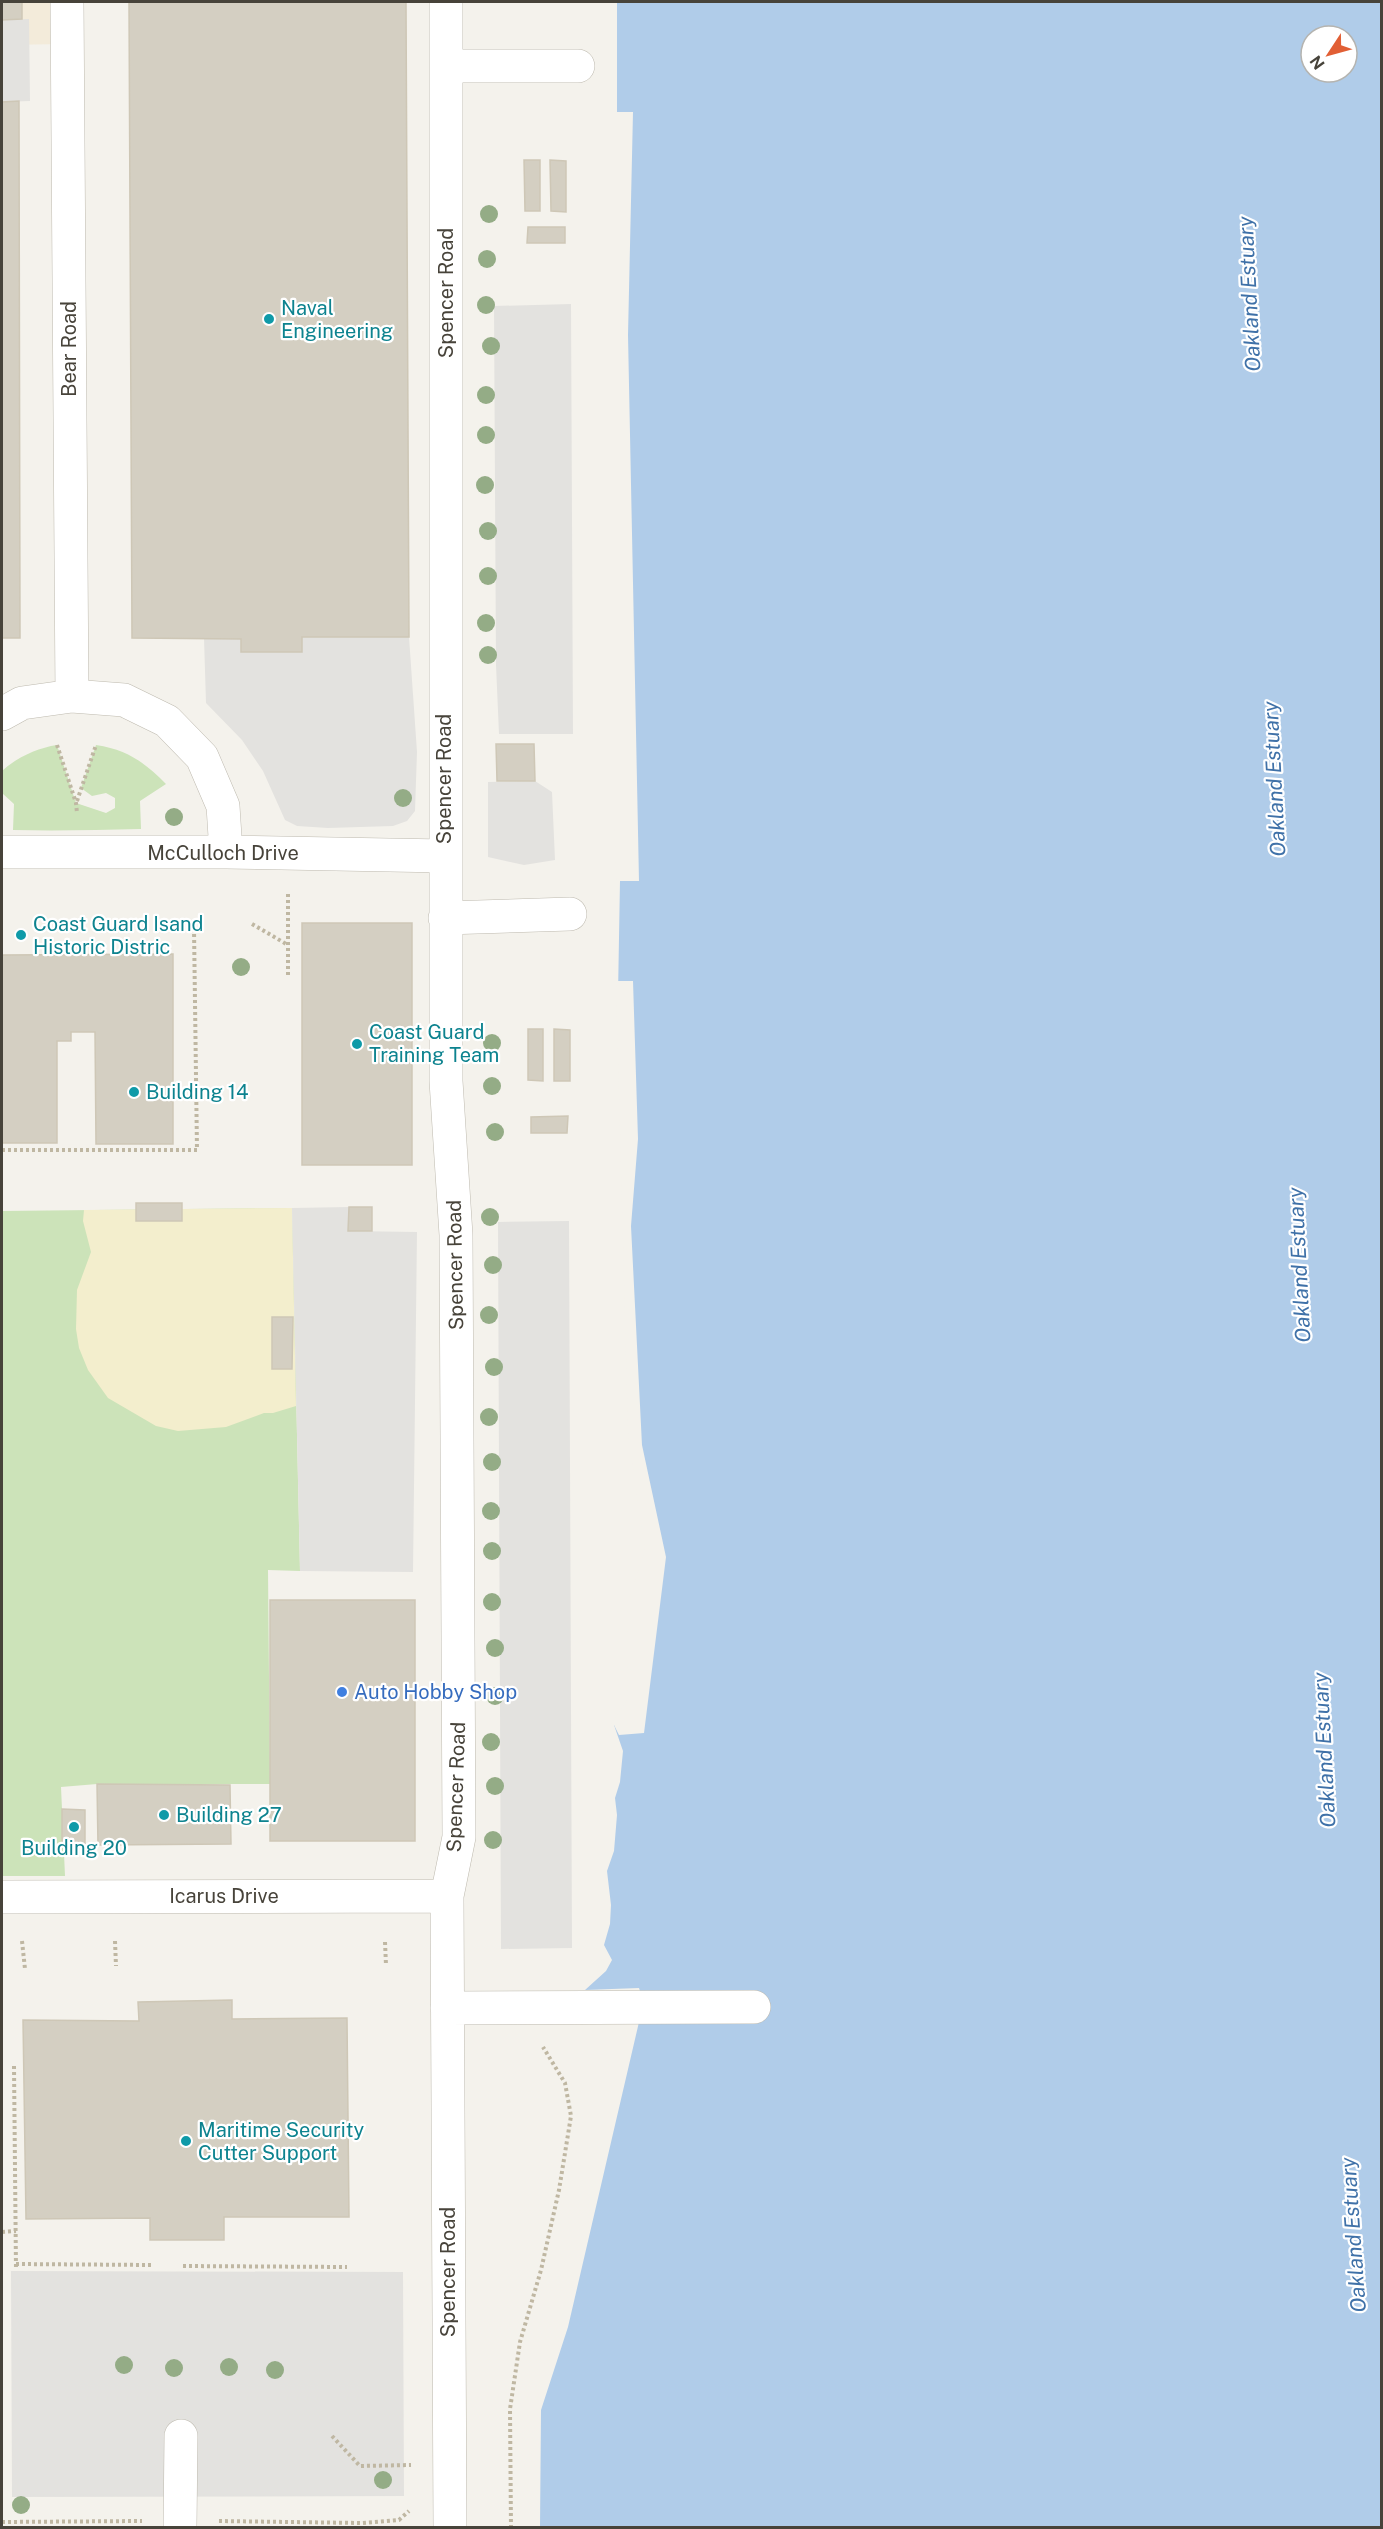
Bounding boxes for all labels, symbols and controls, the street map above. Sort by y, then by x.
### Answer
north arrow [1299,24,1359,84]
text: N [1306,52,1329,73]
water label: Oakland Estuary [1232,215,1266,372]
street label: Spencer Road [434,228,458,358]
place label: Naval Engineering [281,296,393,343]
street label: Bear Road [57,301,81,397]
marker: Naval Engineering [262,312,276,326]
water label: Oakland Estuary [1257,700,1291,857]
street label: Spencer Road [432,714,456,844]
street label: McCulloch Drive [147,841,299,865]
place label: Coast Guard Isand Historic Distric [33,912,204,959]
marker: Coast Guard Isand Historic Distric [14,928,28,942]
place label: Coast Guard Training Team [369,1020,499,1067]
marker: Coast Guard Training Team [350,1037,364,1051]
place label: Building 14 [146,1080,249,1104]
marker: Building 14 [127,1085,141,1099]
water label: Oakland Estuary [1282,1186,1316,1343]
street label: Spencer Road [442,1200,468,1330]
water label: Oakland Estuary [1307,1671,1341,1828]
place label: Auto Hobby Shop [354,1680,517,1704]
marker: Auto Hobby Shop [335,1685,349,1699]
street label: Spencer Road [442,1721,470,1853]
place label: Building 27 [176,1803,282,1827]
marker: Building 27 [157,1808,171,1822]
marker: Building 20 [67,1820,81,1834]
place label: Building 20 [21,1836,127,1860]
street label: Icarus Drive [169,1884,279,1908]
place label: Maritime Security Cutter Support [198,2118,365,2165]
marker: Maritime Security Cutter Support [179,2134,193,2148]
water label: Oakland Estuary [1335,2156,1371,2313]
street label: Spencer Road [436,2207,460,2337]

